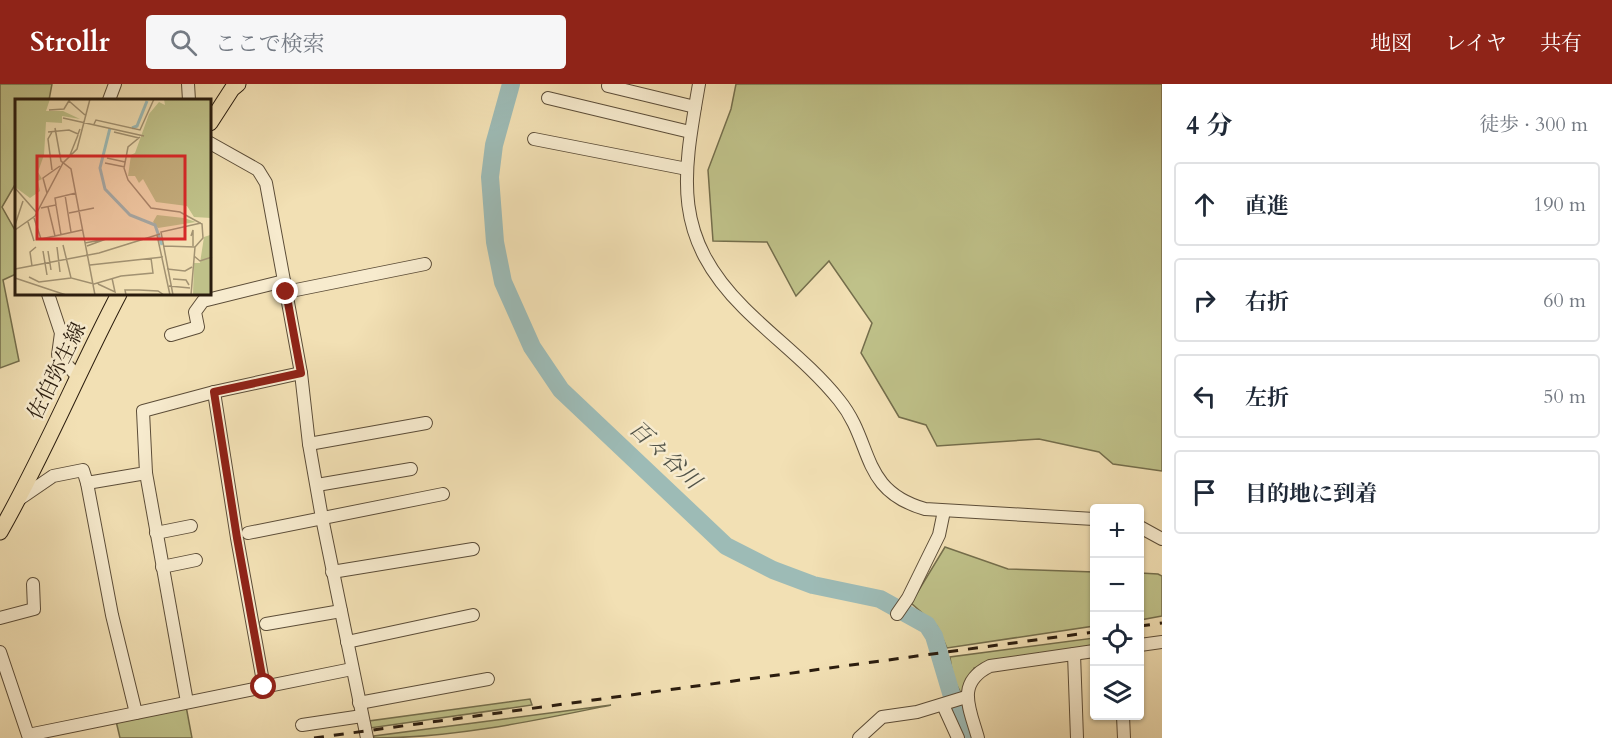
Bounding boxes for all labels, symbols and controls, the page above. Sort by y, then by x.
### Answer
search box [146,15,566,69]
text: Strollr [30,23,110,61]
icon: search [167,26,200,59]
text: ここで検索 [215,29,325,59]
text: 地図 [1370,29,1412,58]
text: レイヤ [1445,29,1507,58]
text: 共有 [1540,29,1582,58]
inset map [15,99,212,296]
text: 4 分 [1186,108,1232,143]
text: 徒歩 · 300 m [1479,111,1588,138]
icon: ahead [1188,188,1221,221]
text: 直進 [1245,191,1289,221]
text: 190 m [1533,191,1586,218]
route end [272,278,298,304]
icon: right [1188,284,1221,317]
text: 右折 [1245,287,1289,317]
text: 60 m [1543,287,1586,314]
street label: 佐伯弥生線 [21,317,93,425]
icon: left [1188,380,1221,413]
text: 左折 [1245,383,1289,413]
text: 50 m [1543,383,1586,410]
water label: 百々谷川 [623,414,709,497]
icon: arrive [1188,476,1221,509]
text: 目的地に到着 [1245,479,1377,509]
map controls [1090,504,1144,720]
button: + [1090,504,1144,558]
button: − [1090,558,1144,612]
button: locate [1090,612,1144,666]
button: layers [1090,666,1144,720]
route start [250,673,276,699]

